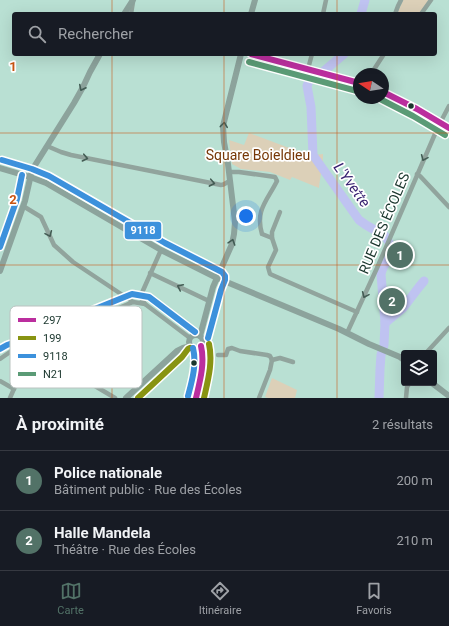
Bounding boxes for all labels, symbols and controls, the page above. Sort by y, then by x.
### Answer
search box [12,12,437,56]
icon: search [26,23,48,45]
text: Rechercher [58,25,133,43]
text: 1 [9,59,17,74]
north arrow [353,68,389,104]
one-way arrow [79,84,87,92]
unlabelled marker [406,101,416,111]
one-way arrow [219,122,228,128]
park label: Square Boieldieu [206,147,310,163]
one-way arrow [81,153,88,161]
one-way arrow [421,154,429,161]
water label: L'Yvette [330,159,374,211]
street label: RUE DES ÉCOLES [355,170,413,276]
one-way arrow [209,179,215,187]
text: 2 [9,192,17,207]
your location [236,206,256,226]
line badge: 9118 [124,221,162,240]
text: 9118 [130,224,156,237]
one-way arrow [44,229,52,237]
one-way arrow [227,239,236,246]
pin: 1 [387,240,413,270]
one-way arrow [177,284,184,292]
pin: 2 [379,286,405,316]
one-way arrow [361,292,369,299]
legend [10,306,142,388]
text: 297 [43,314,62,327]
text: 199 [43,332,62,345]
text: 9118 [43,350,68,363]
map controls [401,350,437,386]
button: layers [401,350,437,386]
unlabelled marker [189,358,199,368]
text: N21 [43,368,63,381]
text: À proximité [16,414,104,434]
text: 2 résultats [372,417,433,432]
text: Police nationale [54,464,162,482]
text: 1 [25,473,33,488]
text: 200 m [396,473,433,488]
text: Bâtiment public · Rue des Écoles [54,482,242,497]
text: Halle Mandela [54,524,151,542]
text: 2 [25,533,33,548]
text: 210 m [396,533,433,548]
text: Théâtre · Rue des Écoles [54,542,196,557]
tab: Carte [57,580,84,617]
tab: Itinéraire [199,580,241,617]
tab: Favoris [356,580,392,617]

